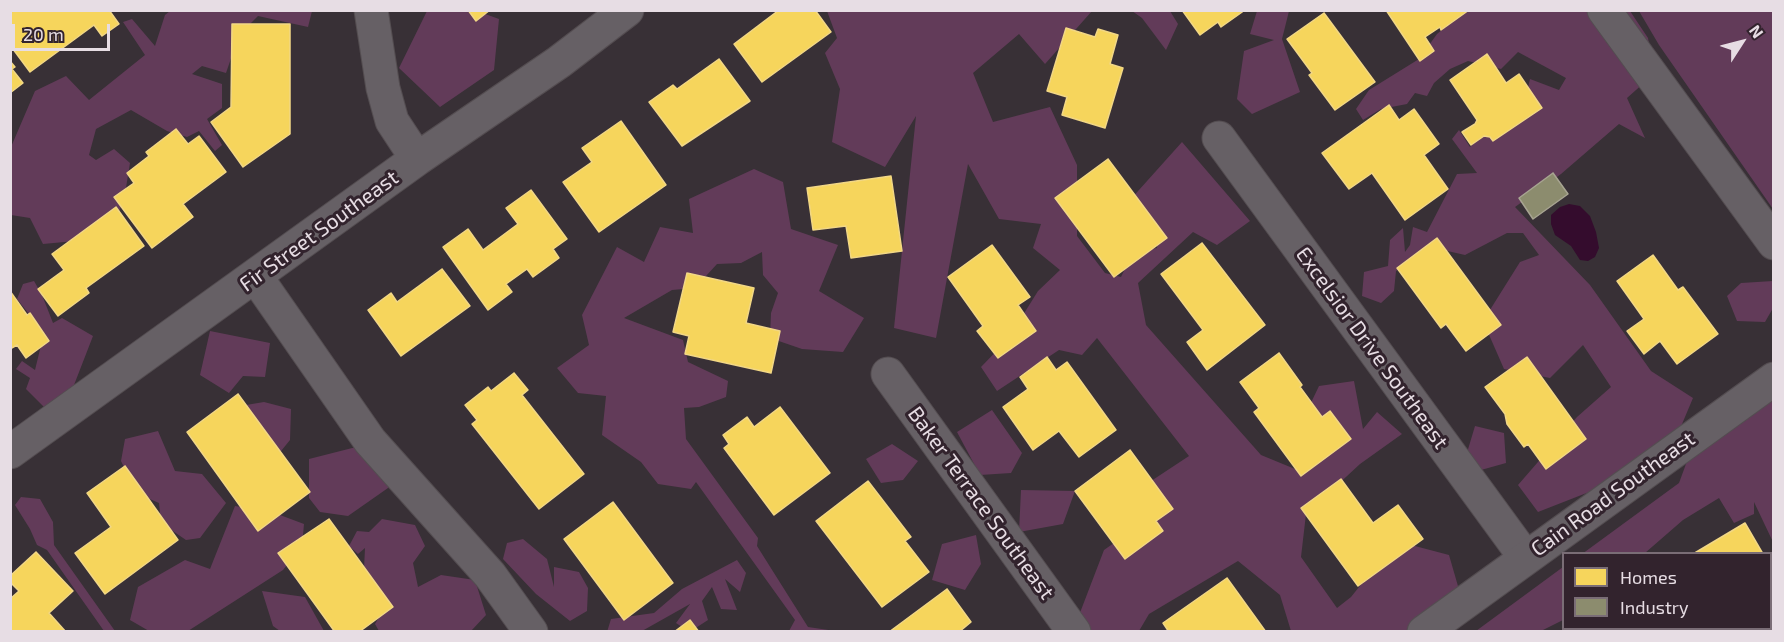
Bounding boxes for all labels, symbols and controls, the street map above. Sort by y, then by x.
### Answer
scale bar [15,12,112,50]
north arrow [1712,12,1772,72]
text: N [1746,21,1768,41]
text: 20 m [23,23,64,45]
street label: Fir Street Southeast [235,165,403,297]
street label: Excelsior Drive Southeast [1290,242,1454,454]
street label: Baker Terrace Southeast [903,402,1059,604]
street label: Cain Road Southeast [1526,426,1700,562]
legend [1562,552,1772,630]
text: Homes [1620,566,1677,588]
text: Industry [1620,596,1689,618]

